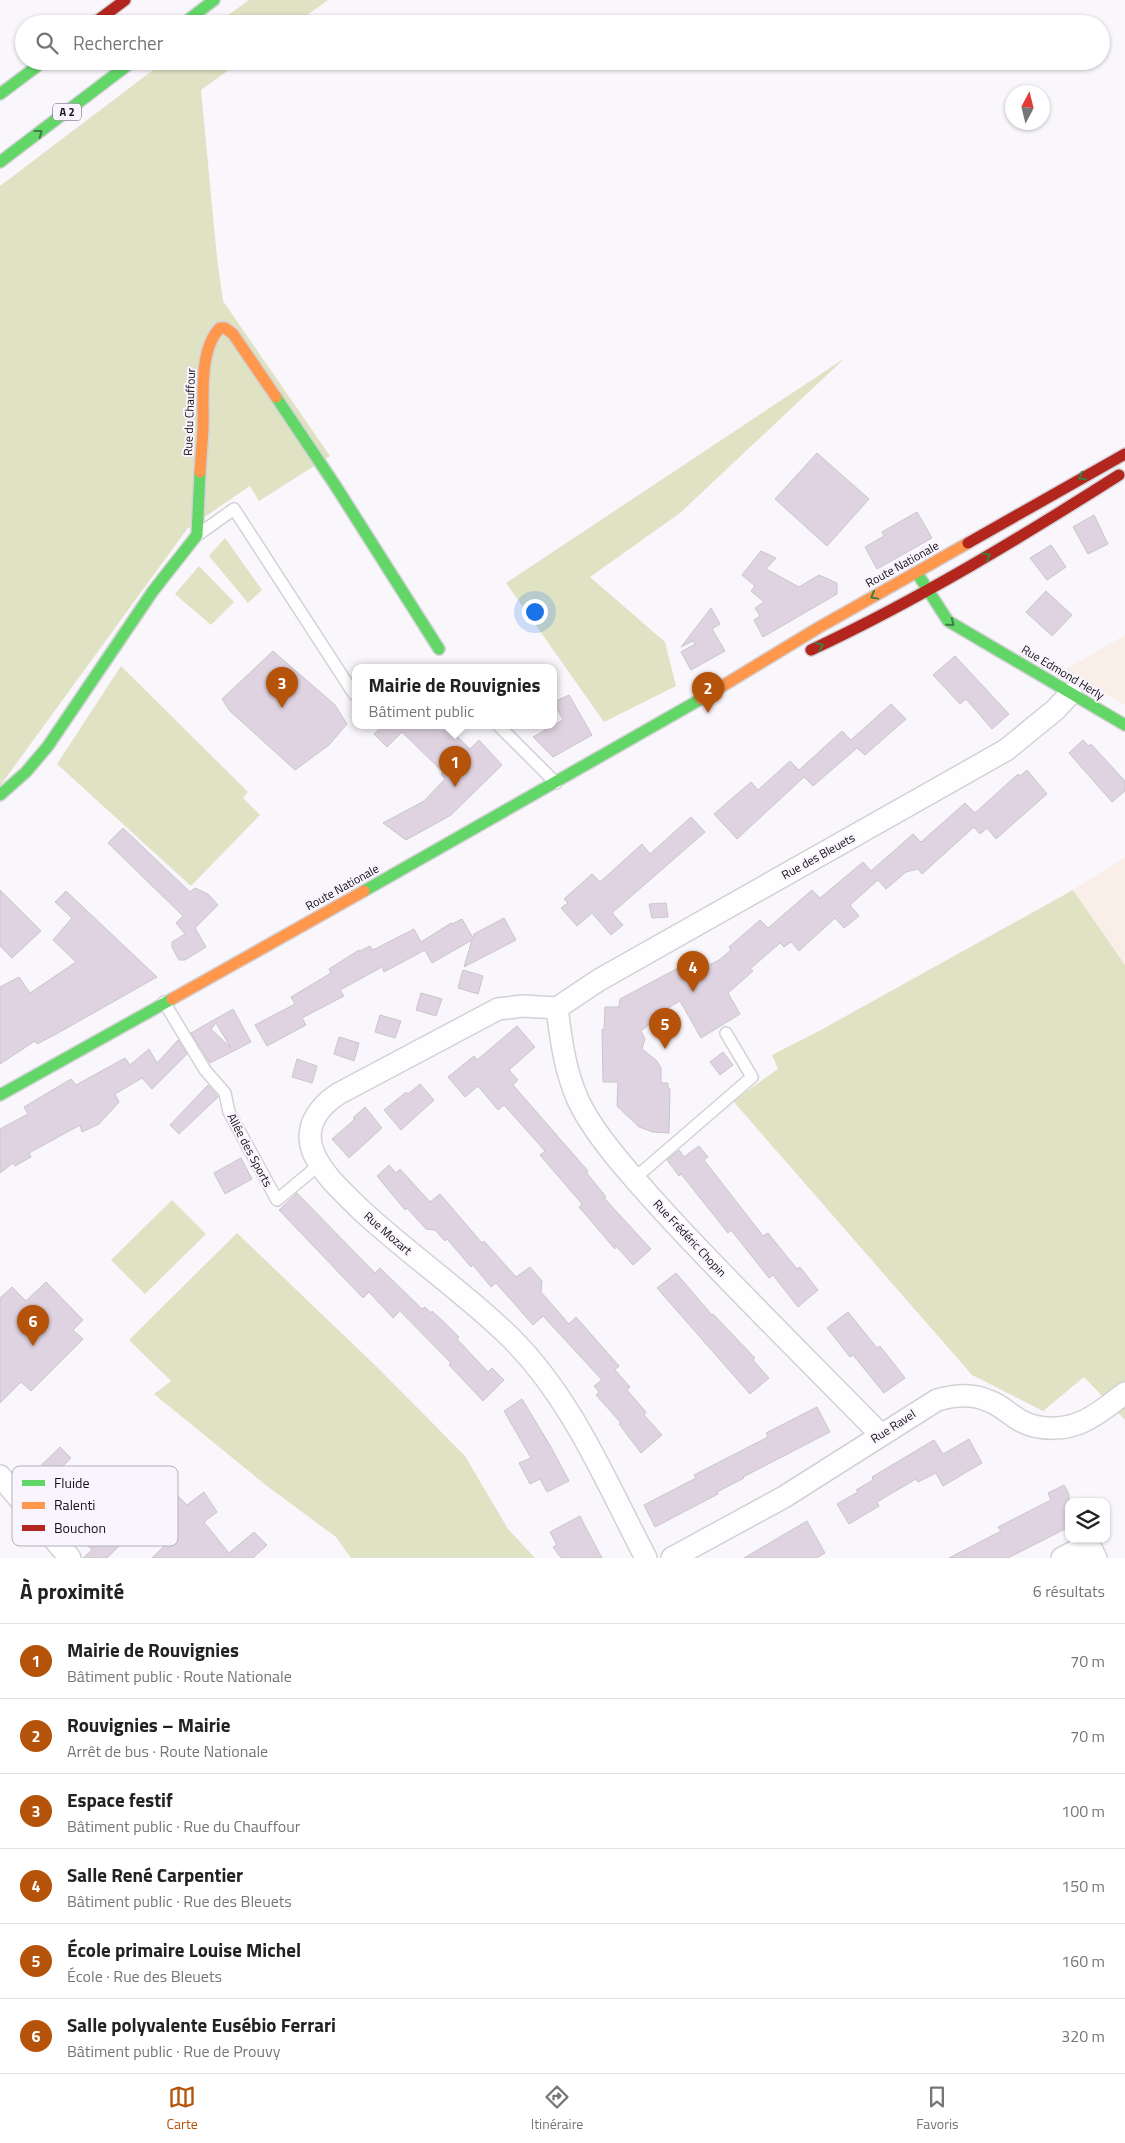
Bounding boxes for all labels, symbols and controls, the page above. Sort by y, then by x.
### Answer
search box [15,15,1110,70]
text: Rechercher [73,28,163,57]
icon: search [33,29,61,57]
north arrow [1005,85,1050,130]
road number: A 2 [53,104,81,120]
one-way arrow [33,130,42,138]
street label: Rue du Chauffour [178,368,200,456]
one-way arrow [1079,471,1088,481]
street label: Route Nationale [862,536,942,592]
one-way arrow [982,552,991,562]
one-way arrow [870,590,879,600]
your location [522,599,548,625]
one-way arrow [946,617,955,626]
street label: Rue Edmond Herly [1018,640,1108,704]
one-way arrow [815,642,824,652]
popup [352,664,557,729]
pin: 3 [266,667,298,708]
text: Mairie de Rouvignies [369,670,540,699]
pin: 2 [692,672,724,713]
text: Bâtiment public [369,699,474,723]
pin: 1 [439,746,471,787]
street label: Rue des Bleuets [778,828,859,884]
street label: Route Nationale [302,859,382,915]
pin: 4 [677,951,709,992]
pin: 5 [649,1008,681,1049]
street label: Allée des Sports [223,1110,278,1191]
street label: Rue Frédéric Chopin [649,1195,731,1281]
street label: Rue Mozart [360,1207,417,1260]
pin: 6 [17,1305,49,1346]
street label: Rue Ravel [867,1404,919,1448]
legend [12,1466,178,1546]
text: Fluide [54,1472,90,1493]
text: Ralenti [54,1494,95,1515]
map controls [1065,1498,1110,1543]
button: layers [1065,1498,1110,1543]
text: Bouchon [54,1517,106,1538]
text: À proximité [20,1575,124,1607]
text: 6 résultats [1033,1579,1105,1603]
text: Mairie de Rouvignies [67,1635,239,1664]
text: 1 [32,1649,40,1673]
text: 70 m [1070,1649,1105,1673]
text: Bâtiment public · Route Nationale [67,1664,292,1688]
text: Rouvignies – Mairie [67,1710,230,1739]
text: 2 [32,1724,40,1748]
text: 70 m [1070,1724,1105,1748]
text: Arrêt de bus · Route Nationale [67,1739,268,1763]
text: Espace festif [67,1785,173,1814]
text: 3 [32,1799,40,1823]
text: 100 m [1061,1799,1105,1823]
text: Bâtiment public · Rue du Chauffour [67,1814,300,1838]
text: Salle René Carpentier [67,1860,243,1889]
text: 4 [32,1874,40,1898]
text: 150 m [1061,1874,1105,1898]
text: Bâtiment public · Rue des Bleuets [67,1889,292,1913]
text: École primaire Louise Michel [67,1935,301,1964]
text: 5 [32,1949,40,1973]
text: 160 m [1061,1949,1105,1973]
text: École · Rue des Bleuets [67,1964,222,1988]
text: Salle polyvalente Eusébio Ferrari [67,2010,336,2039]
text: 6 [32,2024,40,2048]
text: 320 m [1061,2024,1105,2048]
text: Bâtiment public · Rue de Prouvy [67,2039,280,2063]
tab: Carte [166,2083,198,2134]
tab: Itinéraire [531,2083,583,2134]
tab: Favoris [916,2083,959,2134]

